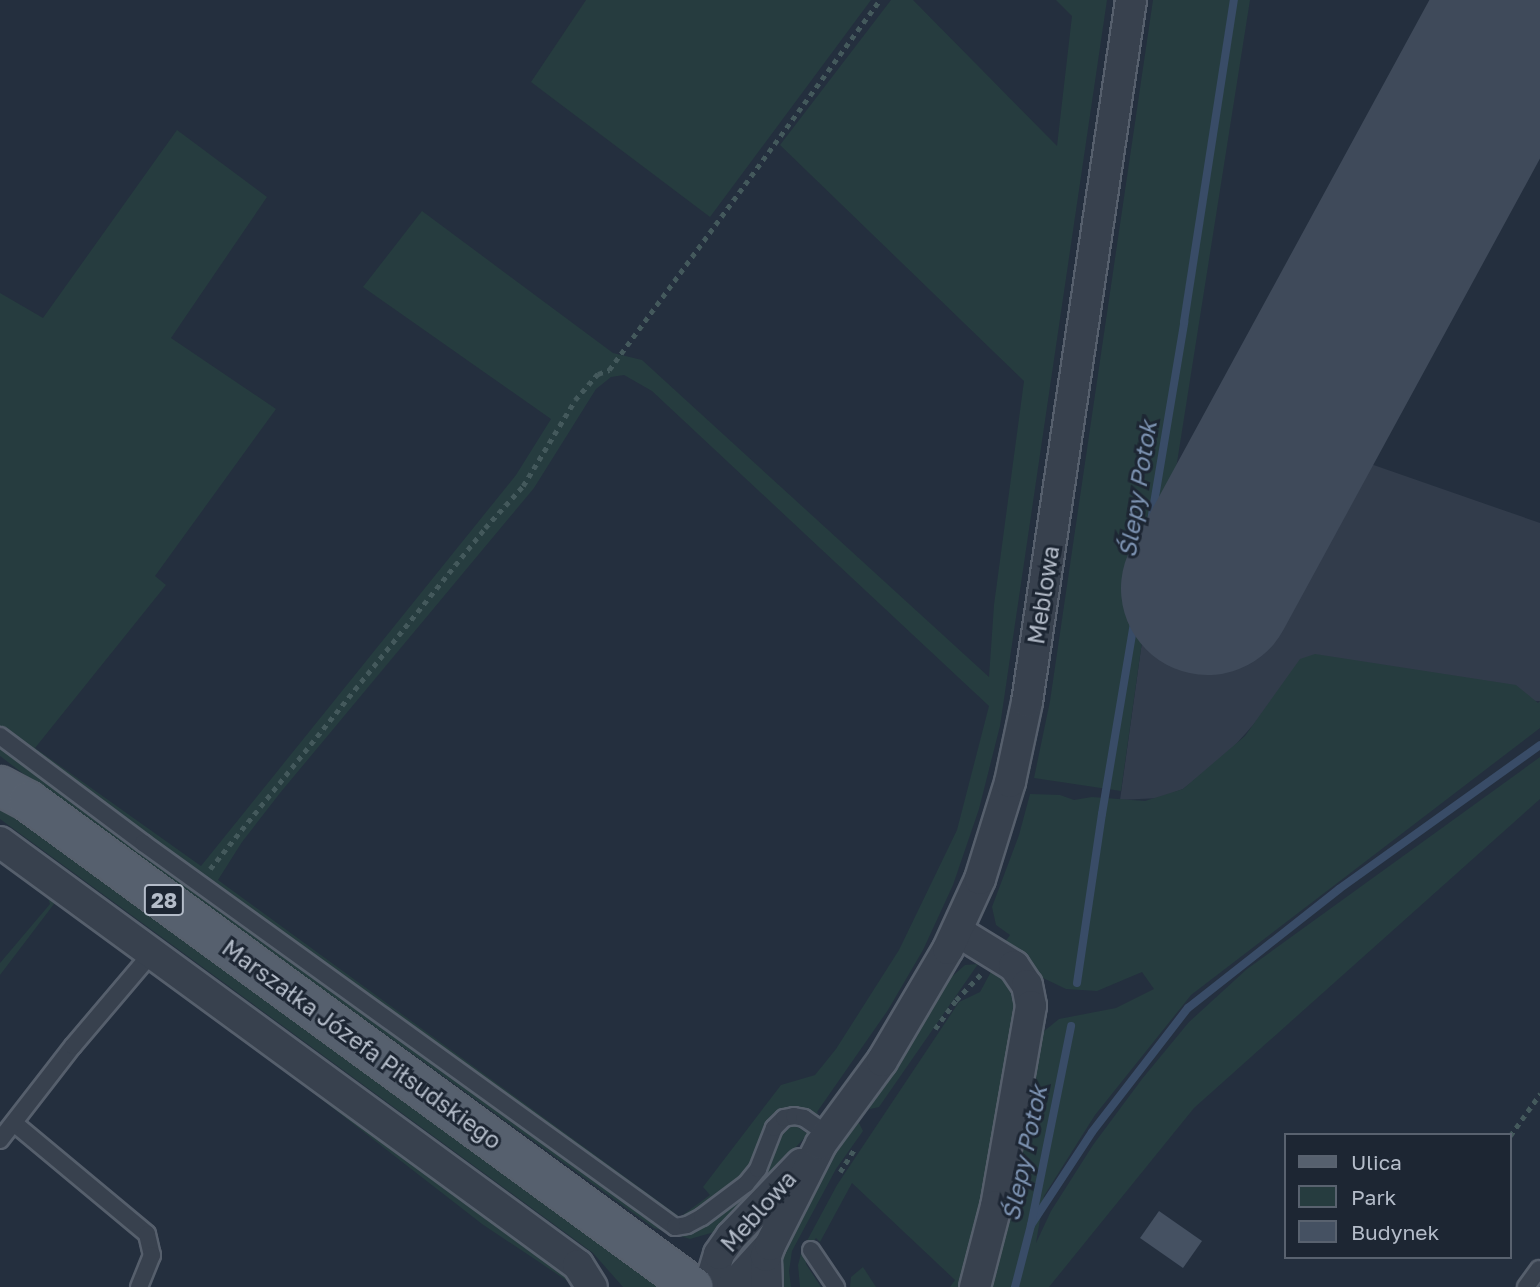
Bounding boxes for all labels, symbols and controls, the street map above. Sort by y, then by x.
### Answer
water label: Ślepy Potok [1112,419,1162,559]
street label: Meblowa [1022,544,1064,646]
road number: 28 [143,883,185,918]
street label: Marszałka Józefa Piłsudskiego [217,933,507,1155]
water label: Ślepy Potok [996,1083,1052,1223]
legend [1284,1133,1512,1259]
text: Ulica [1351,1149,1402,1175]
street label: Meblowa [715,1165,801,1257]
text: Park [1351,1184,1396,1210]
text: Budynek [1351,1219,1439,1245]

